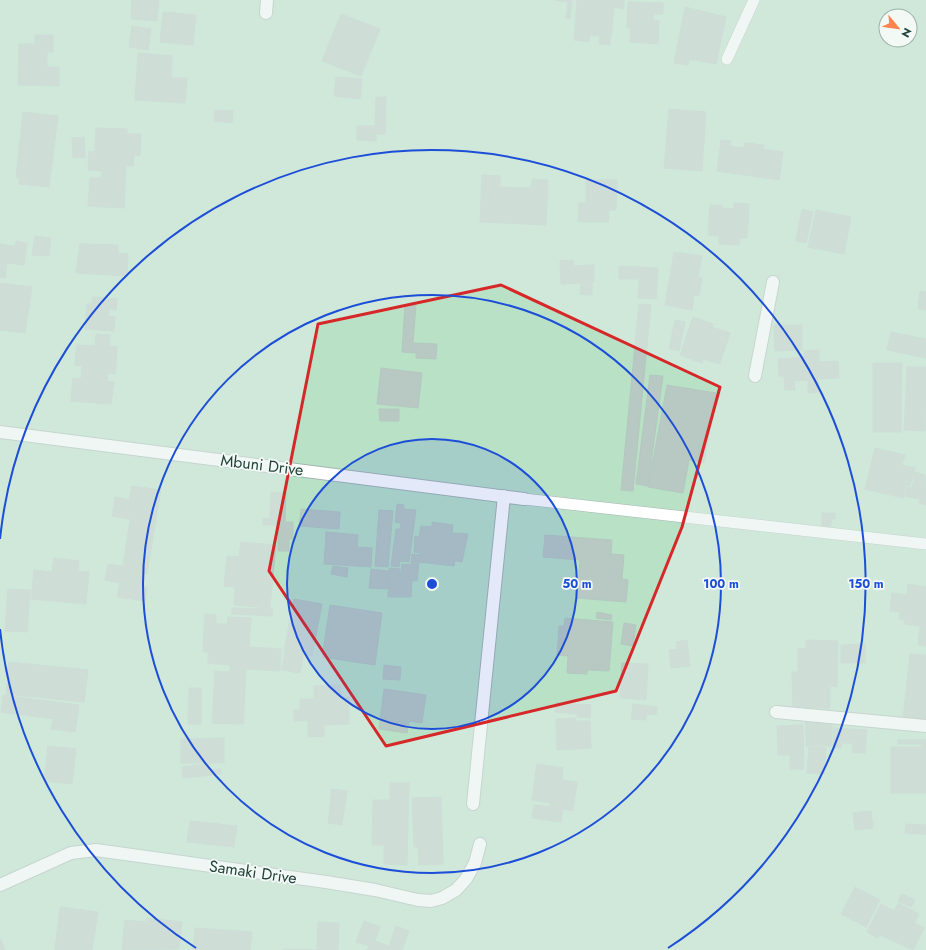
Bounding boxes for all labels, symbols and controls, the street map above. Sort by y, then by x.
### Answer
north arrow [878,8,918,48]
text: N [898,25,916,41]
street label: Mbuni Drive [219,449,305,481]
text: 50 m [562,575,592,593]
text: 100 m [703,575,739,593]
text: 150 m [848,575,884,593]
centre of rings [425,577,439,591]
street label: Samaki Drive [208,854,298,890]

